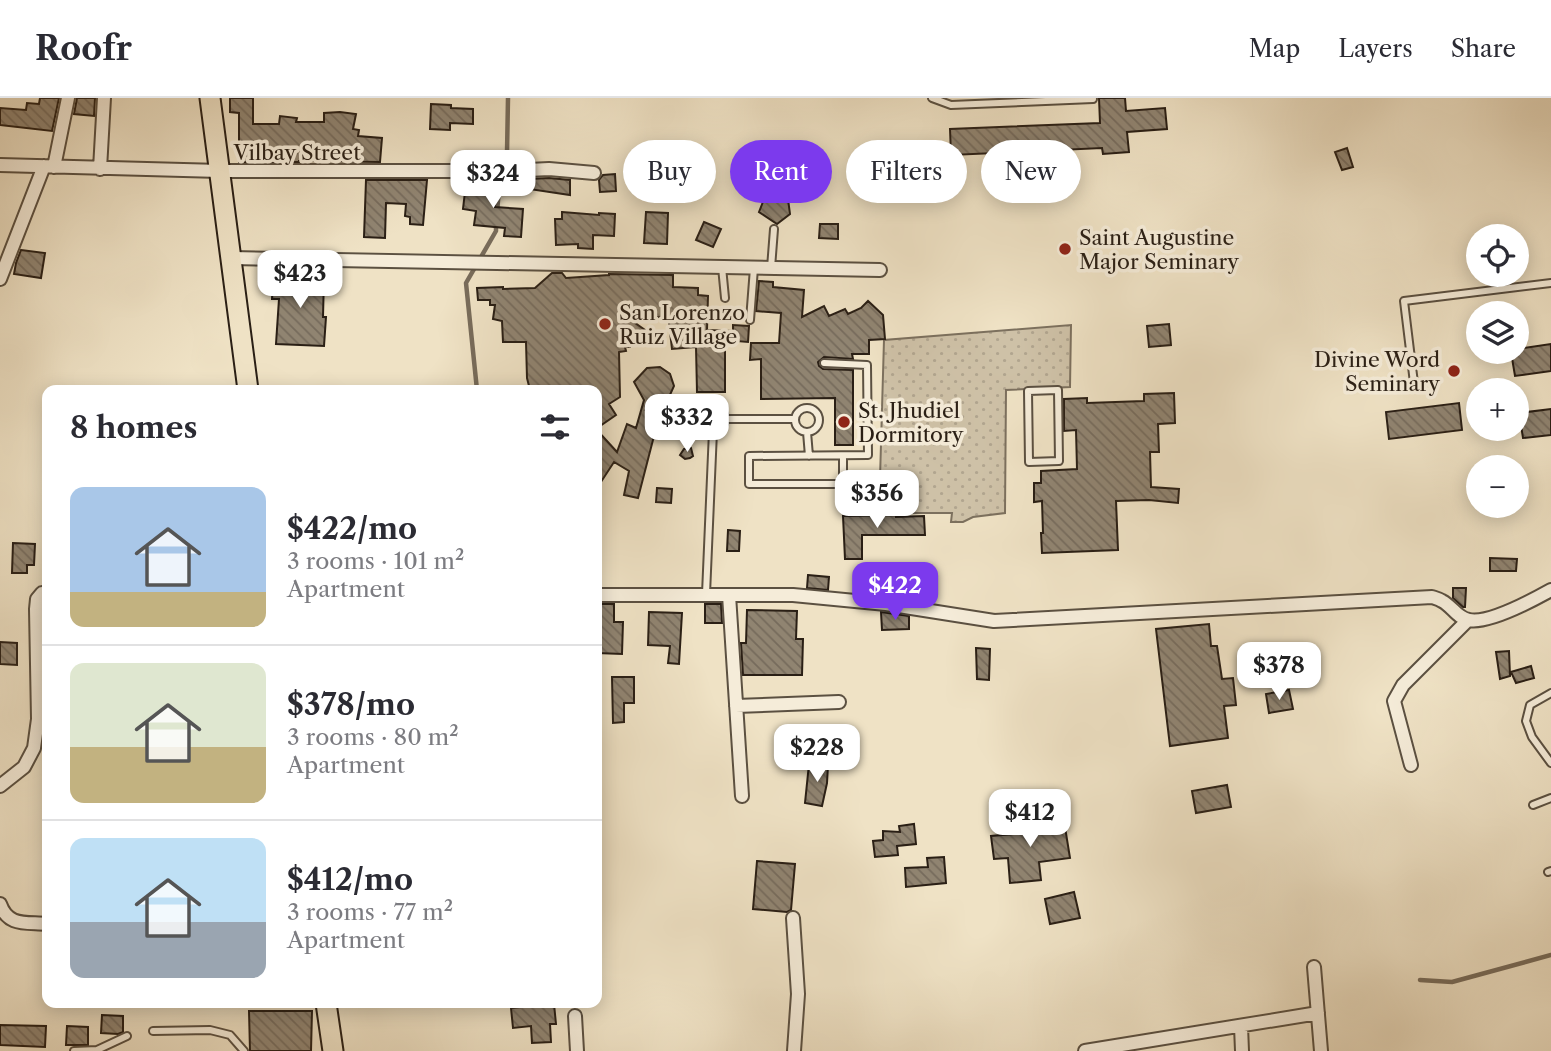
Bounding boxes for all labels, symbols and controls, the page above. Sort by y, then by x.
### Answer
text: Roofr [35,28,132,69]
text: Map [1249,34,1300,63]
text: Layers [1338,34,1413,63]
text: Share [1451,34,1516,63]
street label: Vilbay Street [232,140,361,165]
chip: Buy [623,140,716,203]
chip: Rent [730,140,832,203]
chip: Filters [846,140,967,203]
chip: New [981,140,1081,203]
pin: $324 [452,150,534,210]
text: $324 [466,159,520,187]
map controls [1466,224,1529,518]
button: locate [1466,224,1529,287]
place label: Saint Augustine Major Seminary [1079,225,1239,274]
marker: Saint Augustine Major Seminary [1057,241,1073,257]
pin: $423 [259,250,341,310]
text: $423 [273,259,327,287]
place label: San Lorenzo Ruiz Village [619,300,745,349]
button: layers [1466,301,1529,364]
marker: San Lorenzo Ruiz Village [597,316,613,332]
place label: Divine Word Seminary [1314,347,1440,396]
marker: Divine Word Seminary [1446,363,1462,379]
button: + [1466,378,1529,441]
pin: $332 [646,394,728,454]
place label: St. Jhudiel Dormitory [858,398,964,447]
text: $332 [661,403,713,431]
icon: filters [536,408,574,446]
text: 8 homes [70,409,197,446]
marker: St. Jhudiel Dormitory [836,414,852,430]
button: − [1466,455,1529,518]
pin: $356 [836,470,918,530]
text: $356 [851,479,903,507]
text: $422/mo [287,510,417,547]
icon: home [126,515,210,599]
text: 3 rooms · 101 m² [287,547,464,575]
pin: $422 [854,562,936,622]
text: $422 [868,571,922,599]
text: Apartment [287,575,405,603]
pin: $378 [1238,642,1320,702]
text: $378 [1253,651,1305,679]
text: $378/mo [287,686,415,723]
icon: home [126,691,210,775]
text: 3 rooms · 80 m² [287,723,459,751]
pin: $228 [776,724,858,784]
text: $228 [790,733,844,761]
text: Apartment [287,751,405,779]
pin: $412 [989,790,1071,849]
text: $412 [1005,798,1055,826]
text: $412/mo [287,861,413,898]
icon: home [126,866,210,950]
text: 3 rooms · 77 m² [287,898,453,926]
text: Apartment [287,926,405,954]

